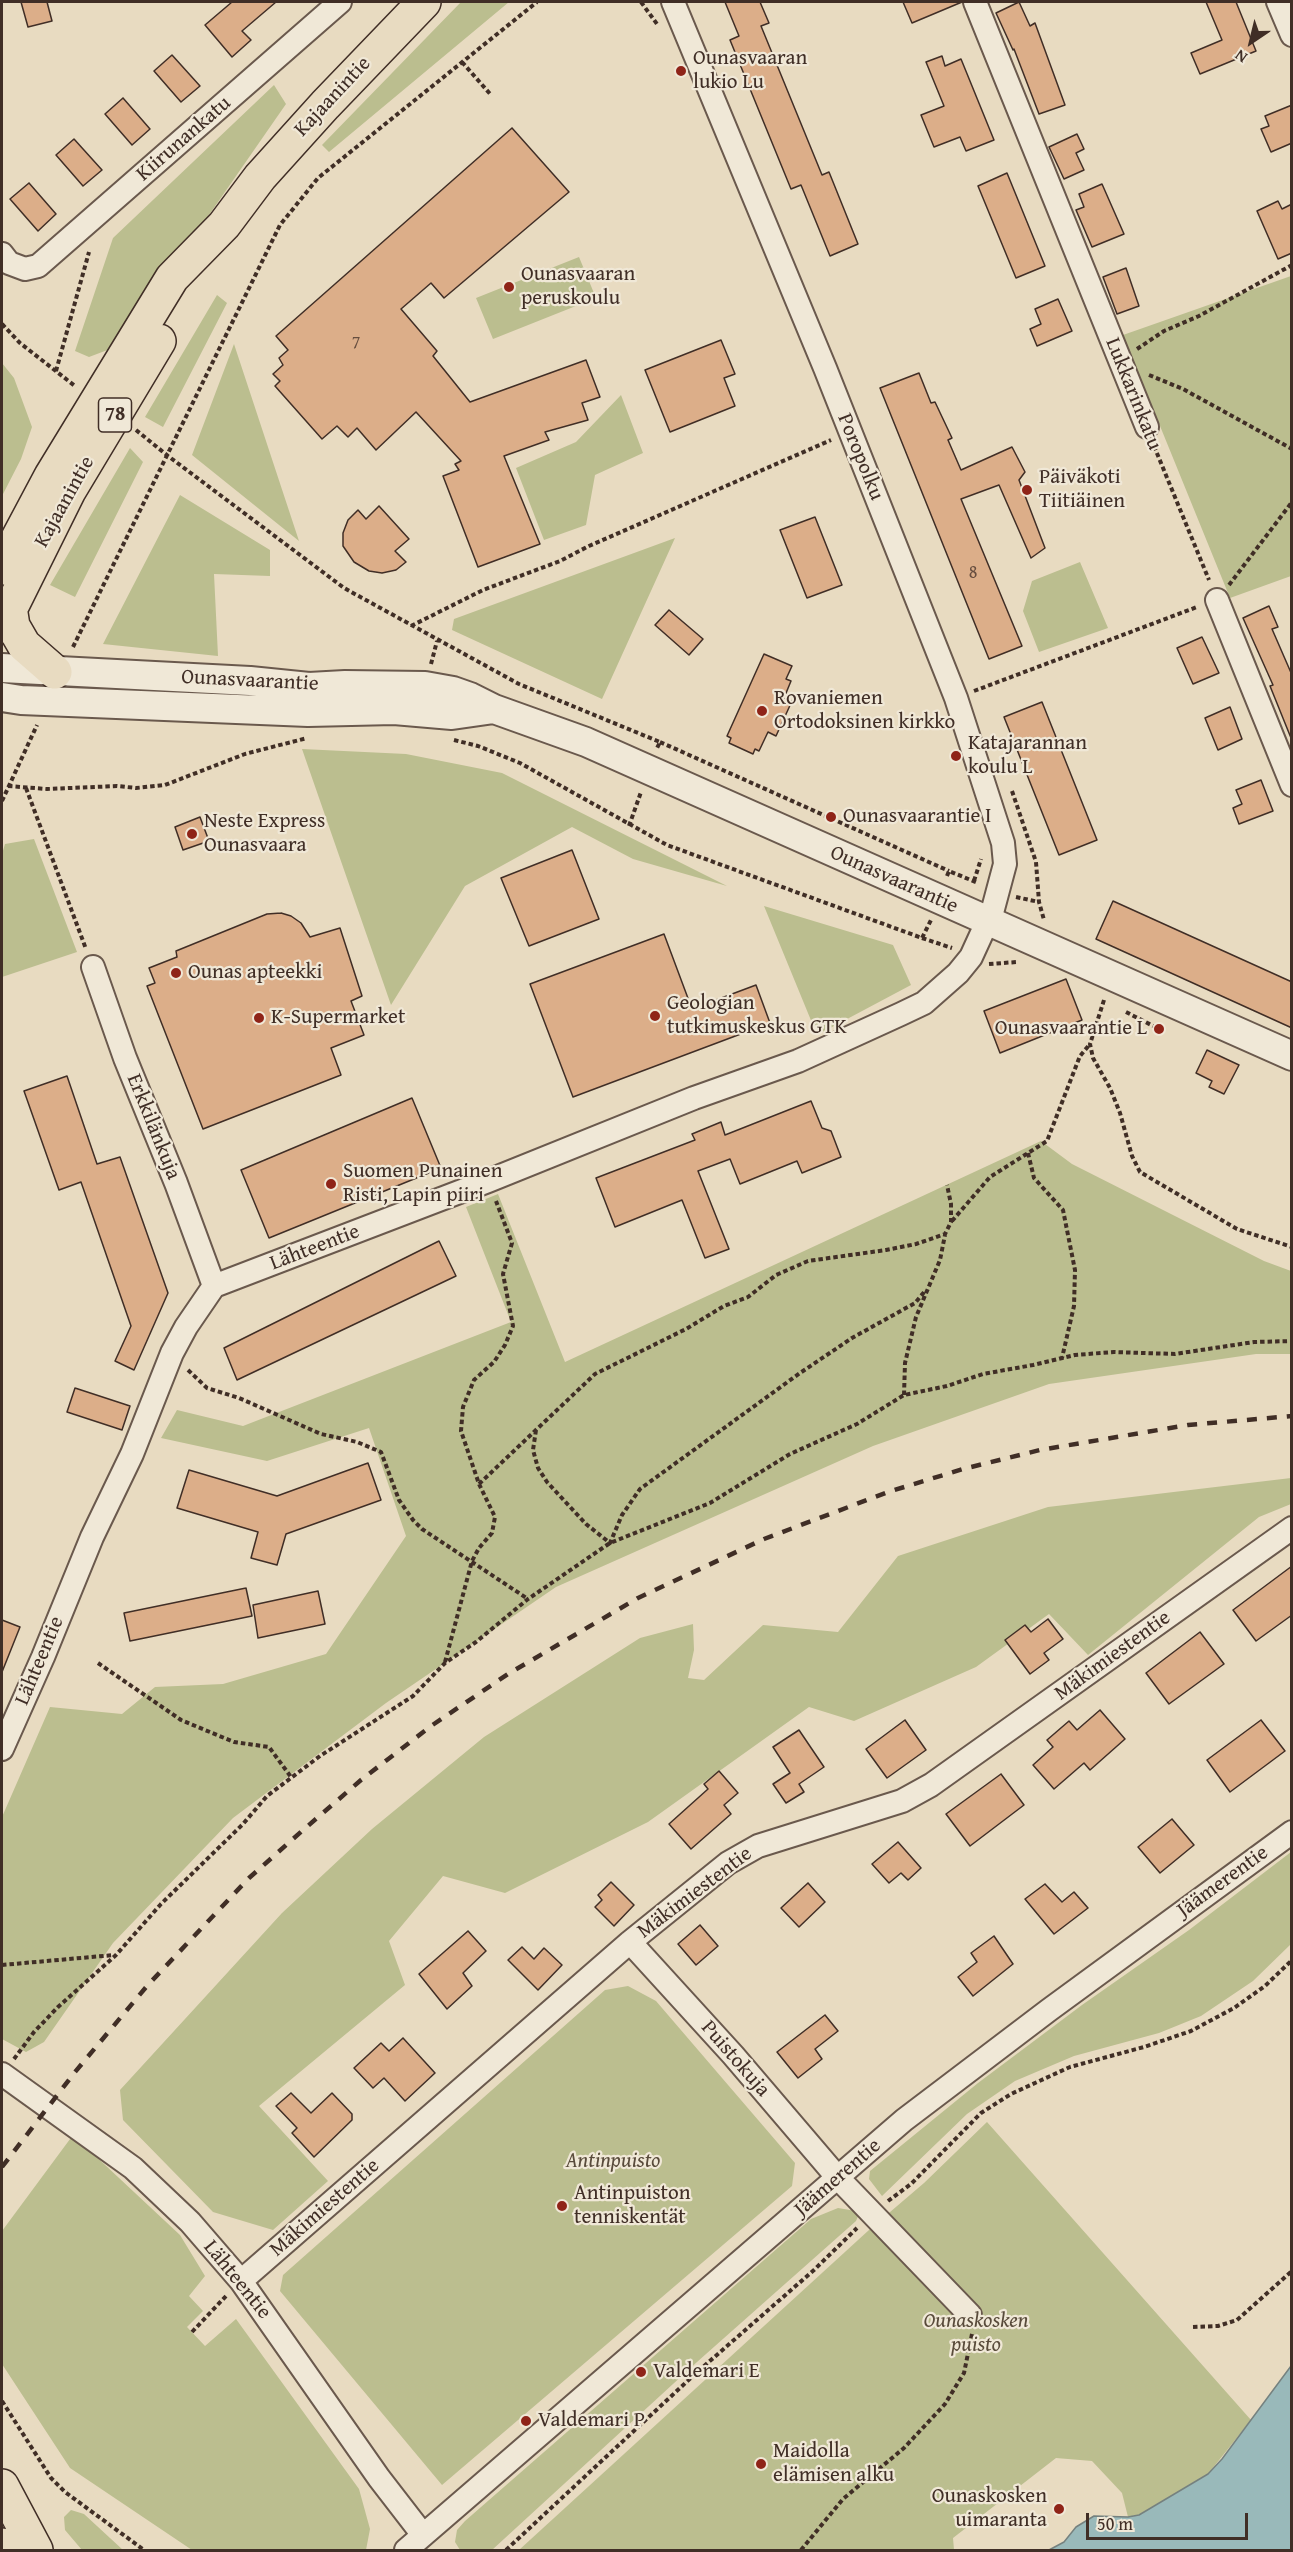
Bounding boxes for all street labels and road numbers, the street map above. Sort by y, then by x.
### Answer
street label: Kajaanintie [290,52,376,142]
street label: Kiirunankatu [132,91,236,187]
street label: Lukkarinkatu [1099,334,1167,454]
road number: 78 [98,398,132,432]
street label: Poropolku [831,410,889,504]
street label: Kajaanintie [30,452,100,552]
street label: Ounasvaarantie [181,665,319,697]
street label: Ounasvaarantie [826,841,962,919]
street label: Erkkilänkuja [120,1070,186,1184]
street label: Lähteentie [267,1219,363,1277]
street label: Mäkimiestentie [1050,1605,1176,1707]
street label: Lähteentie [10,1613,70,1709]
street label: Jäämerentie [1172,1840,1274,1924]
street label: Mäkimiestentie [633,1842,757,1944]
street label: Puistokuja [695,2016,775,2102]
street label: Jäämerentie [790,2134,886,2222]
street label: Mäkimiestentie [265,2153,385,2263]
street label: Lähteentie [198,2236,276,2324]

